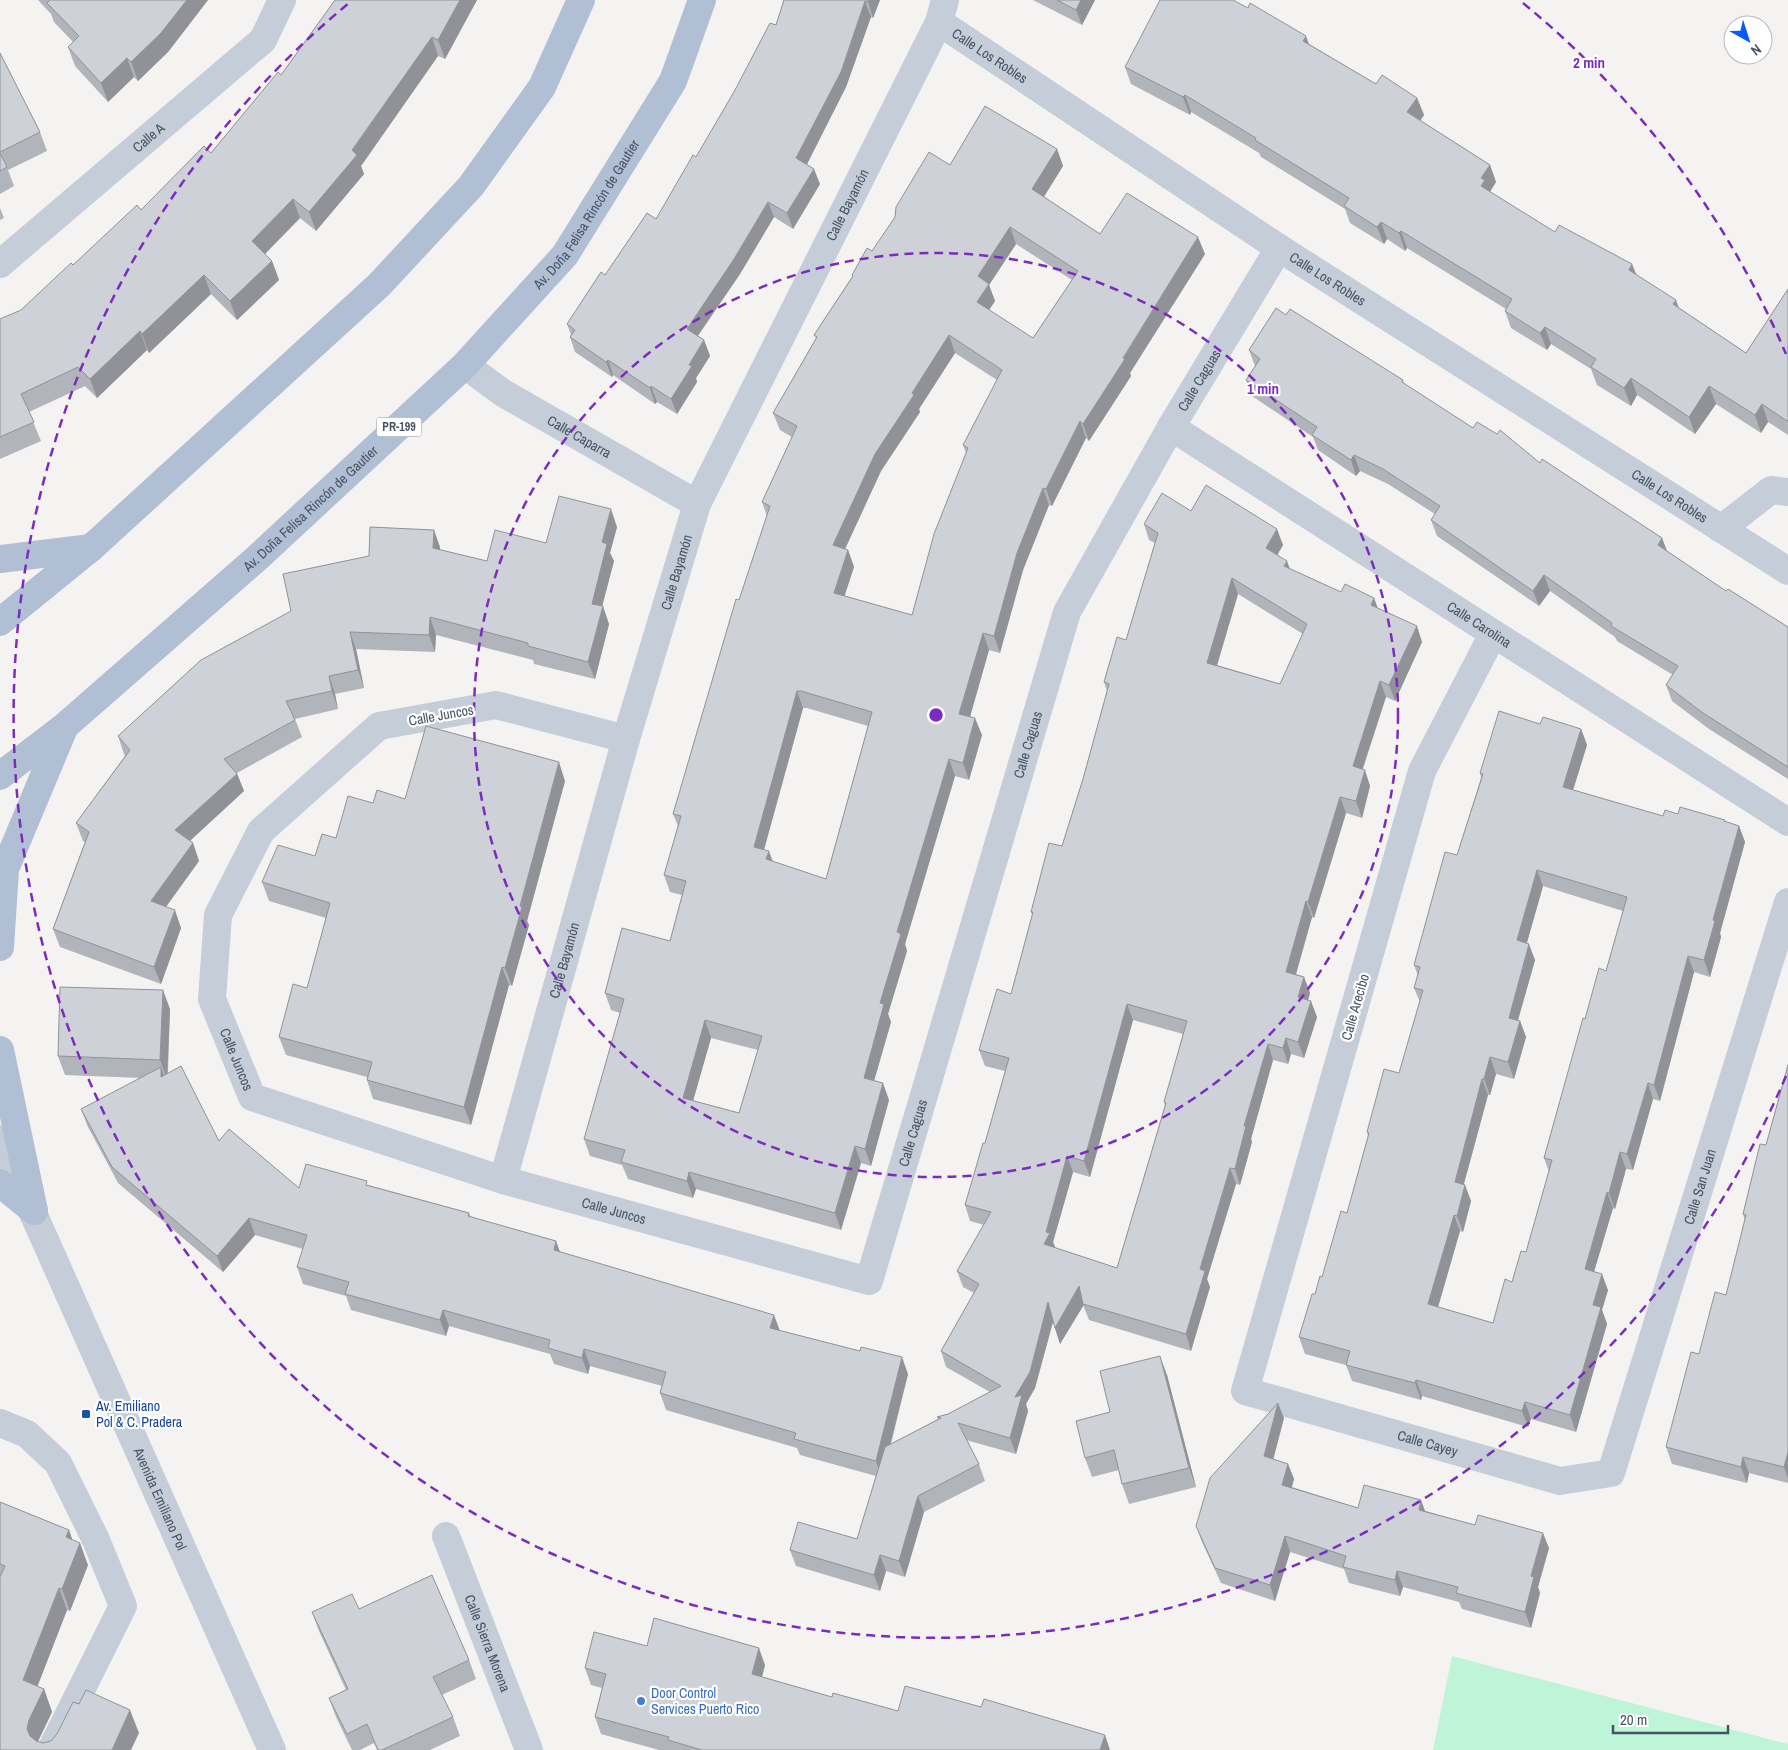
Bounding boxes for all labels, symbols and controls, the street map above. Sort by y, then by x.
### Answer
north arrow [1723,15,1773,65]
street label: Calle Los Robles [949,24,1031,87]
text: N [1747,40,1765,60]
text: 2 min [1573,52,1605,73]
street label: Calle A [129,119,168,156]
street label: Av. Doña Felisa Rincón de Gautier [529,136,643,294]
street label: Calle Bayamón [822,166,873,244]
street label: Calle Los Robles [1286,248,1369,310]
street label: Calle Caguas [1174,346,1225,415]
text: 1 min [1247,378,1279,399]
street label: Calle Caparra [544,411,615,462]
road number: PR-199 [376,418,422,437]
street label: Av. Doña Felisa Rincón de Gautier [238,441,382,576]
street label: Calle Los Robles [1628,465,1711,527]
street label: Calle Bayamón [656,532,696,612]
street label: Calle Carolina [1444,597,1515,652]
street label: Calle Juncos [407,700,475,730]
centre of rings [927,706,945,724]
street label: Calle Caguas [1009,709,1046,780]
street label: Calle Bayamón [545,920,583,1000]
street label: Calle Arecibo [1337,972,1373,1042]
street label: Calle Juncos [216,1026,258,1093]
street label: Calle Caguas [894,1097,931,1169]
street label: Calle San Juan [1680,1147,1720,1227]
street label: Calle Juncos [580,1193,648,1228]
place label: Av. Emiliano Pol & C. Pradera [95,1397,183,1431]
marker: Av. Emiliano Pol & C. Pradera [80,1408,92,1420]
street label: Calle Cayey [1395,1426,1460,1460]
street label: Avenida Emiliano Pol [129,1444,191,1553]
street label: Calle Sierra Morena [461,1592,515,1695]
place label: Door Control Services Puerto Rico [651,1684,759,1718]
marker: Door Control Services Puerto Rico [635,1695,647,1707]
scale bar [1613,1702,1728,1734]
text: 20 m [1620,1709,1647,1730]

